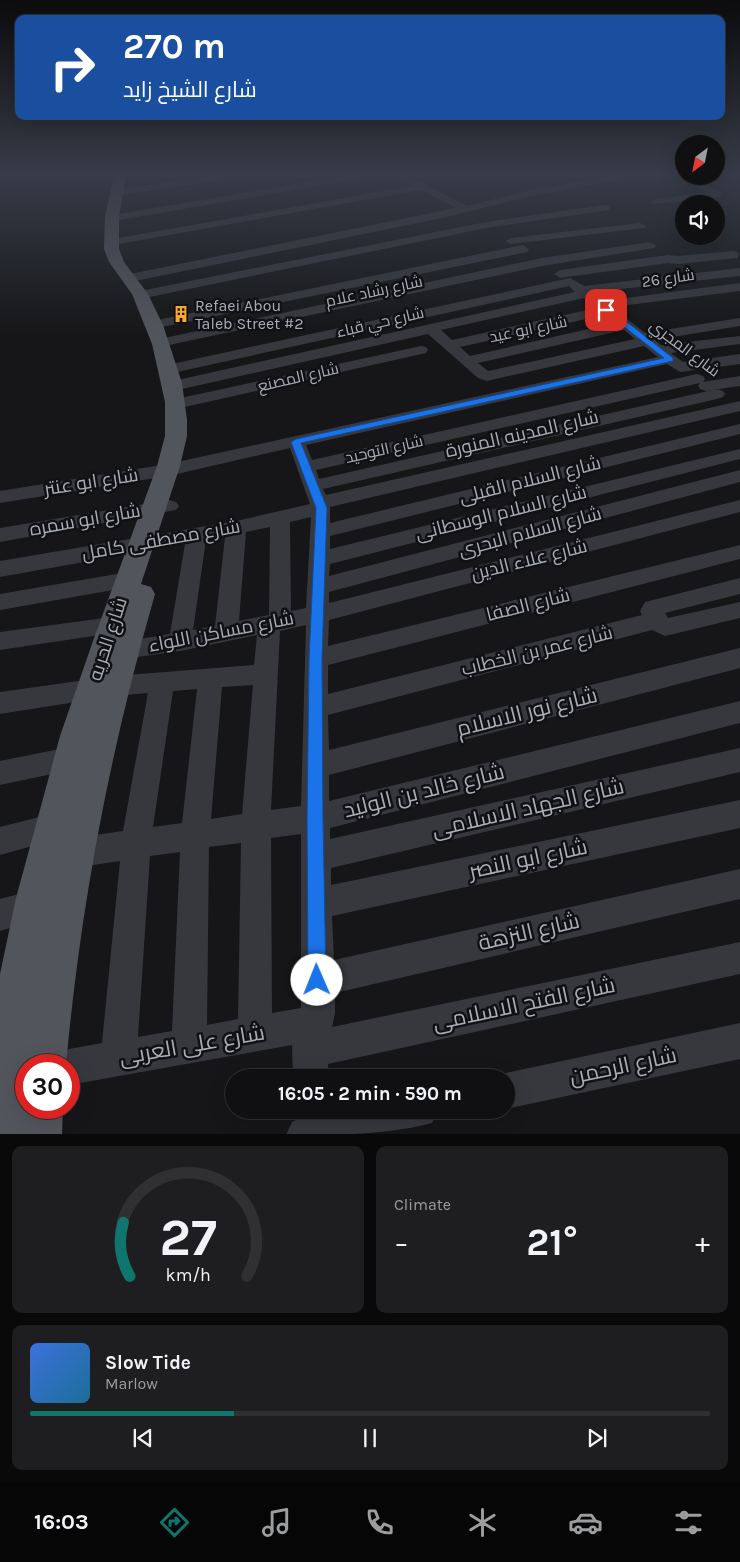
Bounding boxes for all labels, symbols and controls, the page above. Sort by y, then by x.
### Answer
text: 270 m [123,26,226,67]
icon: right [40,35,105,100]
text: شارع الشيخ زايد [123,77,257,103]
north arrow [675,135,725,185]
map controls [675,135,725,245]
button: sound [675,195,725,245]
street label: شارع 26 [640,265,696,293]
street label: شارع رشاد علام [324,271,425,313]
pin [585,289,627,331]
place label: Refaei Abou Taleb Street #2 [195,296,303,333]
icon: arrive [592,296,620,324]
street label: شارع حي قباء [334,303,427,345]
building icon: Refaei Abou Taleb Street #2 [171,304,191,324]
street label: شارع ابو عيد [487,311,569,348]
street label: شارع المجري [644,315,724,384]
street label: شارع المصنع [256,358,341,398]
street label: شارع المدينه المنورة [443,406,601,464]
street label: شارع التوحيد [343,431,425,469]
street label: شارع السلام القبلى [457,452,604,510]
street label: شارع ابو عنتر [41,464,140,502]
street label: شارع السلام الوسطانى [413,481,589,547]
street label: شارع ابو سمره [28,499,143,543]
street label: شارع السلام البحرى [456,502,604,564]
street label: شارع مصطفى كامل [80,515,242,567]
street label: شارع علاء الدين [469,535,590,587]
street label: شارع الصفا [484,584,573,628]
street label: شارع الحريه [84,595,134,684]
street label: شارع مساكن اللواء [146,607,296,659]
street label: شارع عمر بن الخطاب [459,622,615,682]
street label: شارع نور الاسلام [454,682,601,744]
street label: شارع خالد بن الوليد [341,758,507,825]
street label: شارع الجهاد الاسلامى [429,773,627,844]
street label: شارع ابو النصر [464,834,590,886]
street label: شارع النزهة [476,908,582,957]
position arrow [290,953,342,1005]
street label: شارع الفتح الاسلامى [430,972,618,1037]
street label: شارع على العربى [117,1019,267,1072]
street label: شارع الرحمن [567,1042,679,1091]
speed limit sign: 30 [15,1054,80,1119]
text: 16:05 · 2 min · 590 m [278,1083,462,1105]
text: Climate [394,1195,451,1214]
text: 27 [159,1207,217,1268]
text: 21° [526,1220,578,1265]
text: − [394,1226,409,1259]
text: + [695,1226,710,1259]
text: km/h [165,1265,211,1286]
text: Slow Tide [105,1352,191,1374]
text: Marlow [105,1374,158,1393]
icon: previous [129,1424,157,1452]
icon: pause [356,1424,384,1452]
icon: next [583,1424,611,1452]
icon: directions [157,1505,192,1540]
icon: music [259,1505,294,1540]
icon: phone [362,1505,397,1540]
icon: climate [465,1505,500,1540]
icon: car [568,1505,603,1540]
icon: filters [671,1505,706,1540]
text: 16:03 [34,1509,89,1535]

